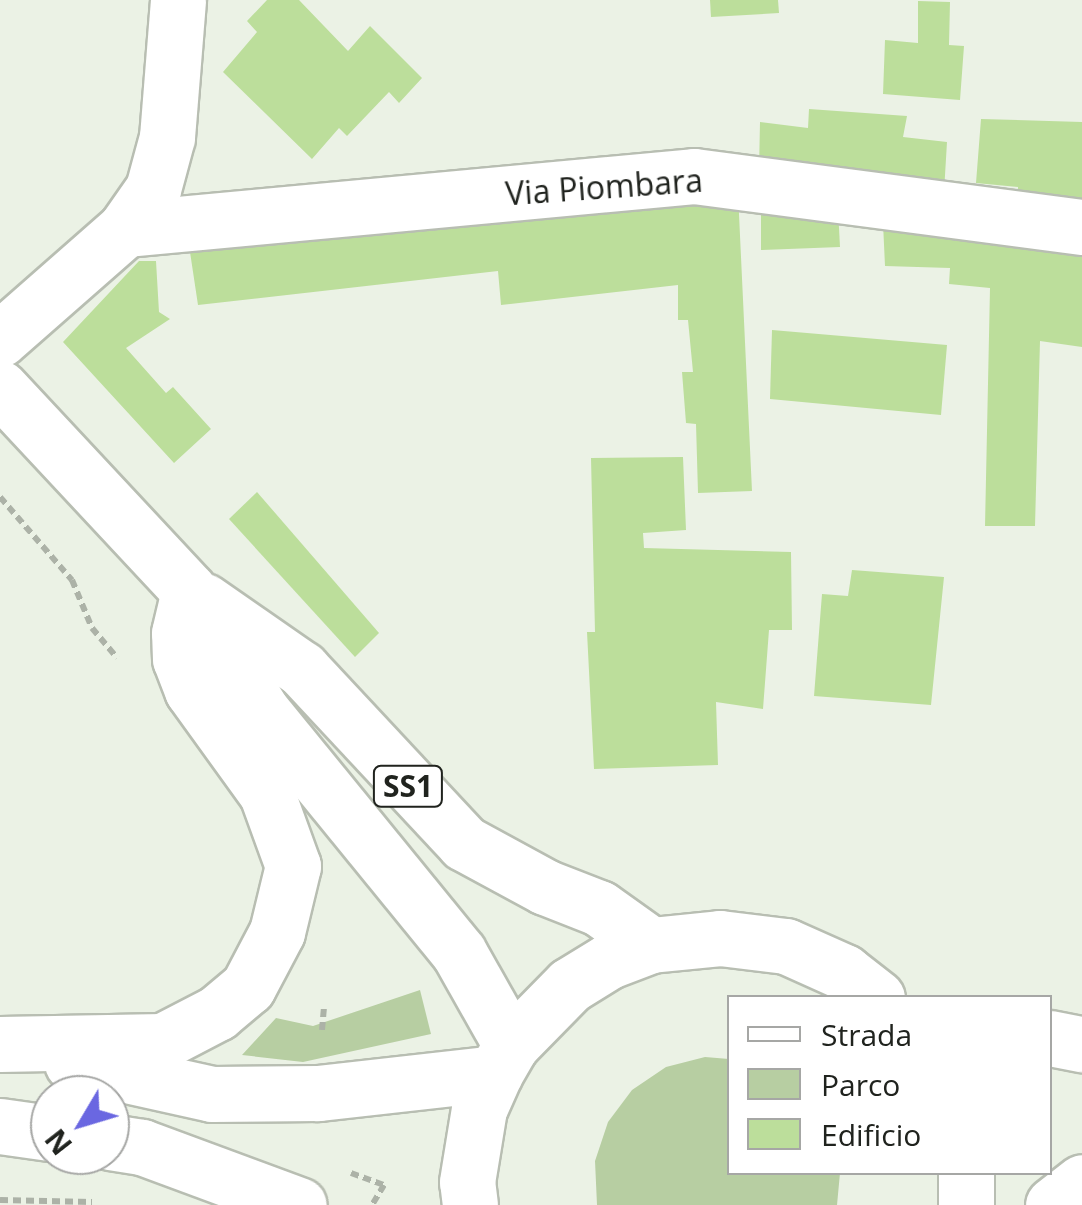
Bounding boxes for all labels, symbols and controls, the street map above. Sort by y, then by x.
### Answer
street label: Via Piombara [504,161,704,213]
road number: SS1 [370,761,446,811]
legend [727,995,1052,1175]
text: Strada [821,1014,912,1055]
text: Parco [821,1064,900,1105]
north arrow [30,1075,130,1175]
text: Edificio [821,1114,921,1155]
text: N [36,1122,80,1163]

